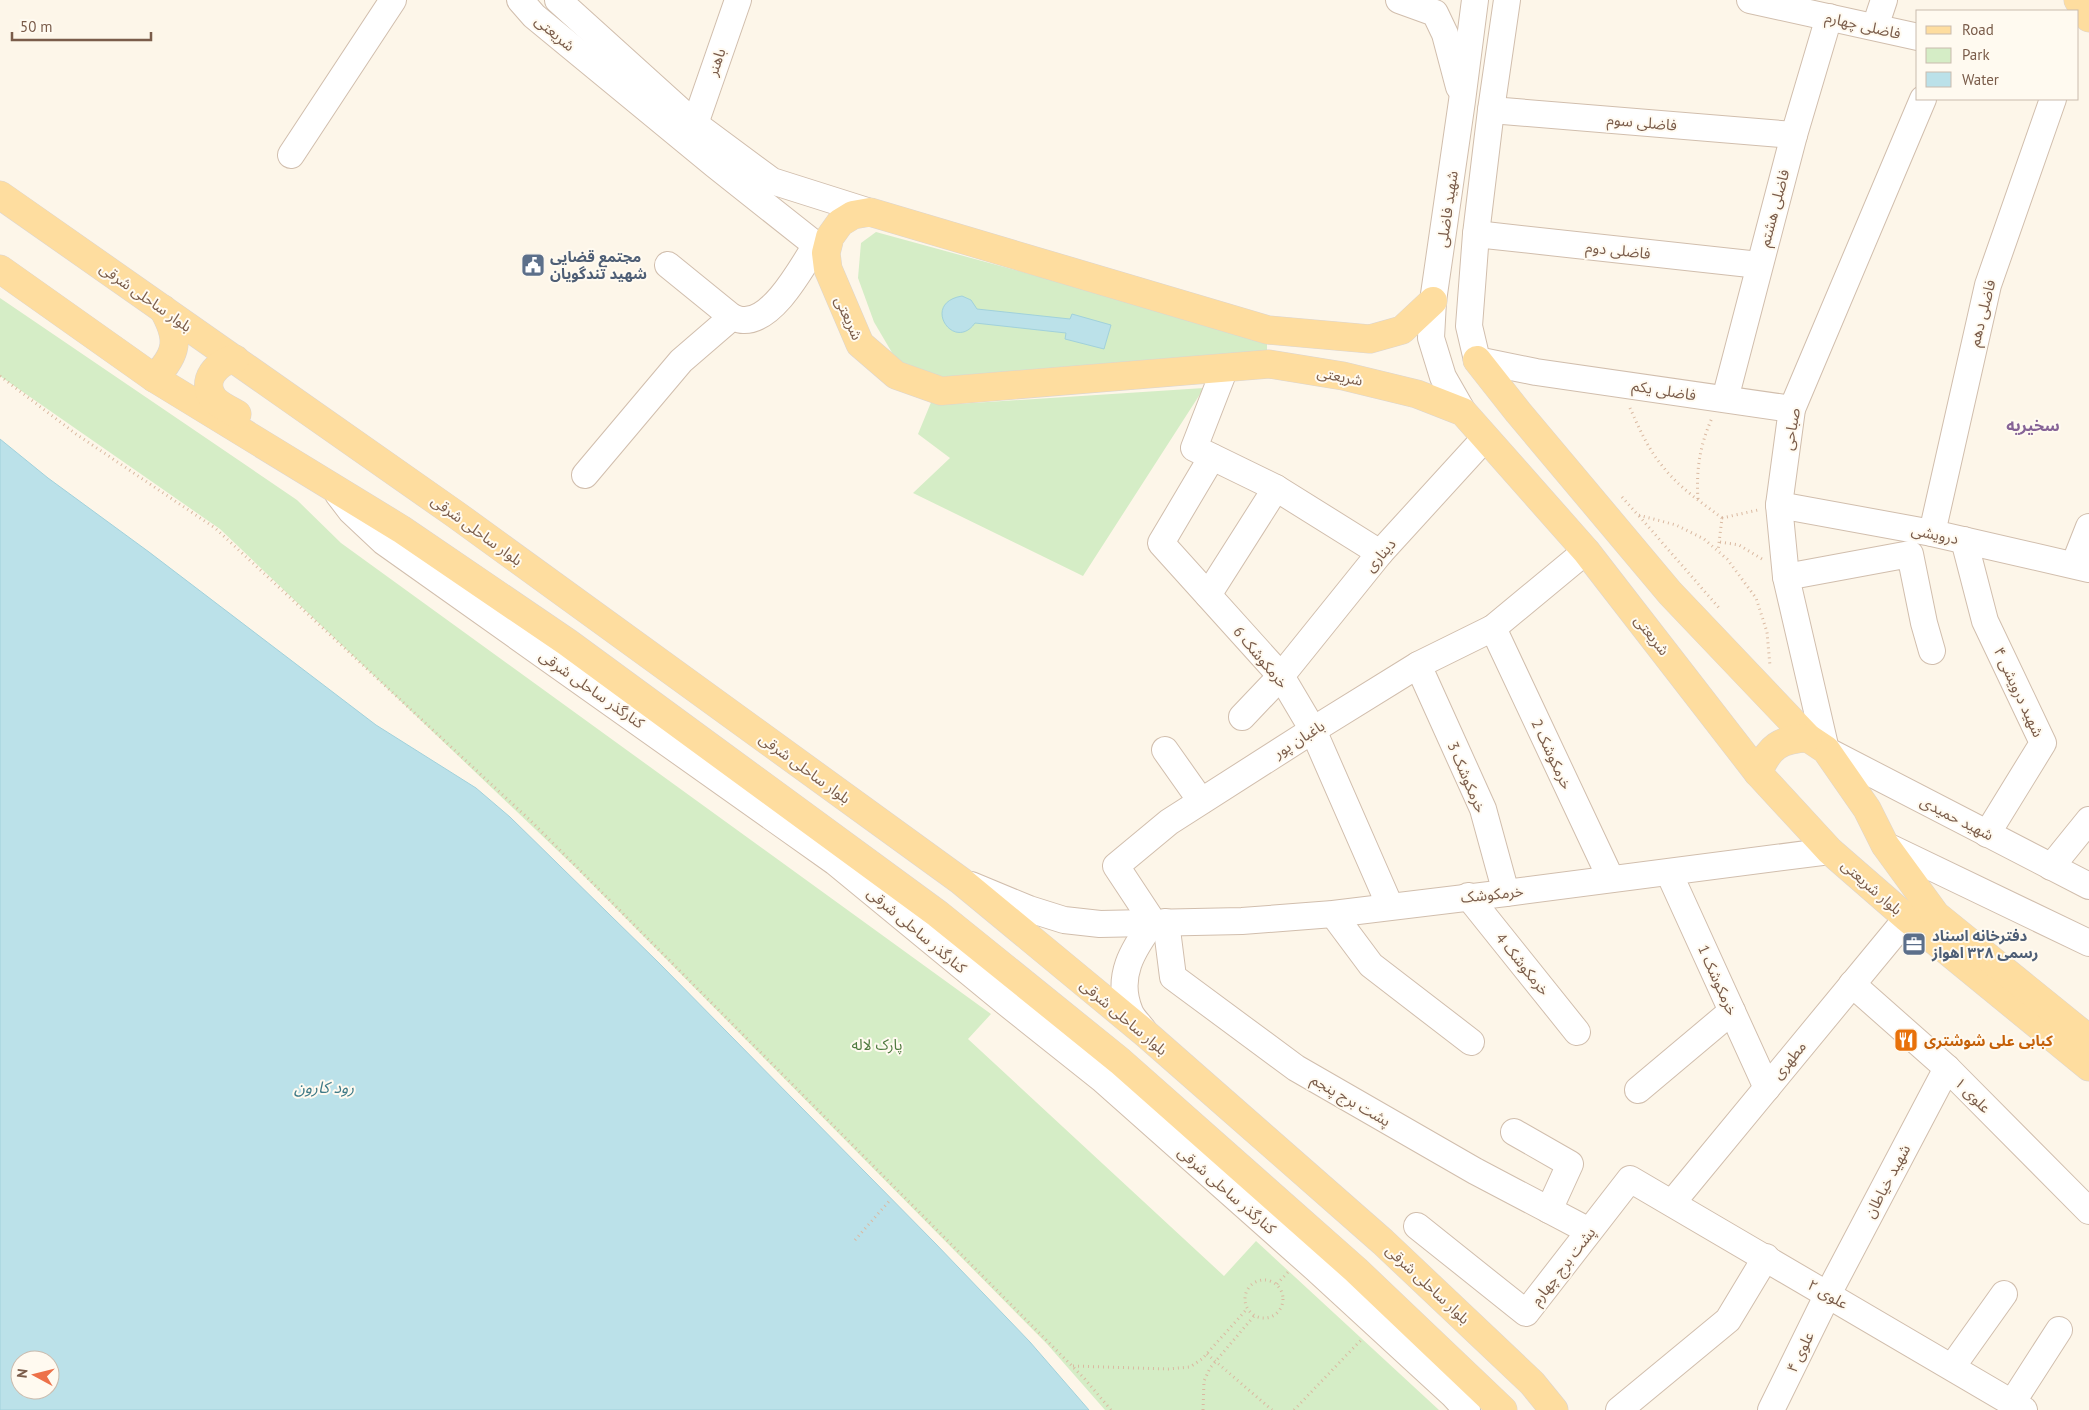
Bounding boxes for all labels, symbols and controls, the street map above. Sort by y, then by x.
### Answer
street label: فاضلی چهارم [1823,7,1903,45]
scale bar [12,10,151,42]
legend [1916,10,2079,100]
street label: شریعتی [531,11,579,55]
text: 50 m [20,17,53,36]
text: Road [1962,20,1994,39]
text: Park [1962,45,1990,64]
street label: باهنر [702,46,730,79]
text: Water [1962,70,1999,89]
street label: فاضلی سوم [1606,109,1678,137]
street label: فاضلی هشتم [1755,167,1795,249]
street label: شهید فاضلی [1432,169,1462,249]
street label: فاضلی دوم [1584,237,1652,265]
place label: مجتمع قضایی شهید تندگویان [550,247,647,283]
public building icon: مجتمع قضایی شهید تندگویان [520,252,546,278]
street label: بلوار ساحلی شرقی [96,258,196,336]
street label: فاضلی دهم [1965,277,2001,349]
street label: شریعتی [831,293,867,343]
street label: شریعتی [1316,362,1365,390]
street label: فاضلی یکم [1630,376,1698,406]
street label: صباحی [1778,406,1804,452]
district label: سخیریه [2006,415,2060,435]
street label: بلوار ساحلی شرقی [428,491,526,569]
street label: درویشی [1910,520,1960,548]
street label: دیناری [1360,534,1400,576]
street label: شریعتی [1630,611,1674,659]
street label: خرمکوشک 6 [1230,622,1293,692]
street label: شهید درویشی ۴ [1990,644,2048,740]
street label: کنارگذر ساحلی شرقی [536,646,649,733]
street label: باغبان پور [1269,716,1329,764]
street label: خرمکوشک 2 [1527,716,1577,792]
street label: بلوار ساحلی شرقی [756,729,854,807]
street label: خرمکوشک 3 [1444,739,1491,816]
street label: شهید حمیدی [1917,792,1997,845]
street label: بلوار شریعتی [1838,855,1906,919]
street label: خرمکوشک [1460,881,1525,907]
street label: کنارگذر ساحلی شرقی [863,883,971,978]
place label: دفترخانه اسناد رسمی ۳۲۸ اهواز [1931,926,2038,962]
street label: خرمکوشک 4 [1492,929,1554,999]
office icon: دفترخانه اسناد رسمی ۳۲۸ اهواز [1901,931,1927,957]
street label: خرمکوشک 1 [1694,942,1742,1018]
street label: بلوار ساحلی شرقی [1076,975,1172,1059]
restaurant icon: کبابی علی شوشتری [1893,1027,1919,1053]
place label: کبابی علی شوشتری [1924,1031,2053,1050]
park label: پارک لاله [852,1035,902,1055]
street label: مطهری [1768,1037,1810,1083]
street label: پشت برج پنجم [1306,1070,1394,1133]
street label: علوی ۱ [1951,1073,1995,1117]
water label: رود کارون [294,1077,354,1097]
street label: شهید خیاطان [1860,1141,1914,1221]
street label: کنارگذر ساحلی شرقی [1174,1142,1281,1238]
street label: پشت برج چهارم [1527,1223,1602,1311]
street label: بلوار ساحلی شرقی [1382,1240,1474,1328]
street label: علوی ۲ [1805,1275,1852,1313]
street label: علوی ۴ [1782,1328,1818,1376]
north arrow [10,1350,60,1400]
text: N [13,1368,32,1379]

